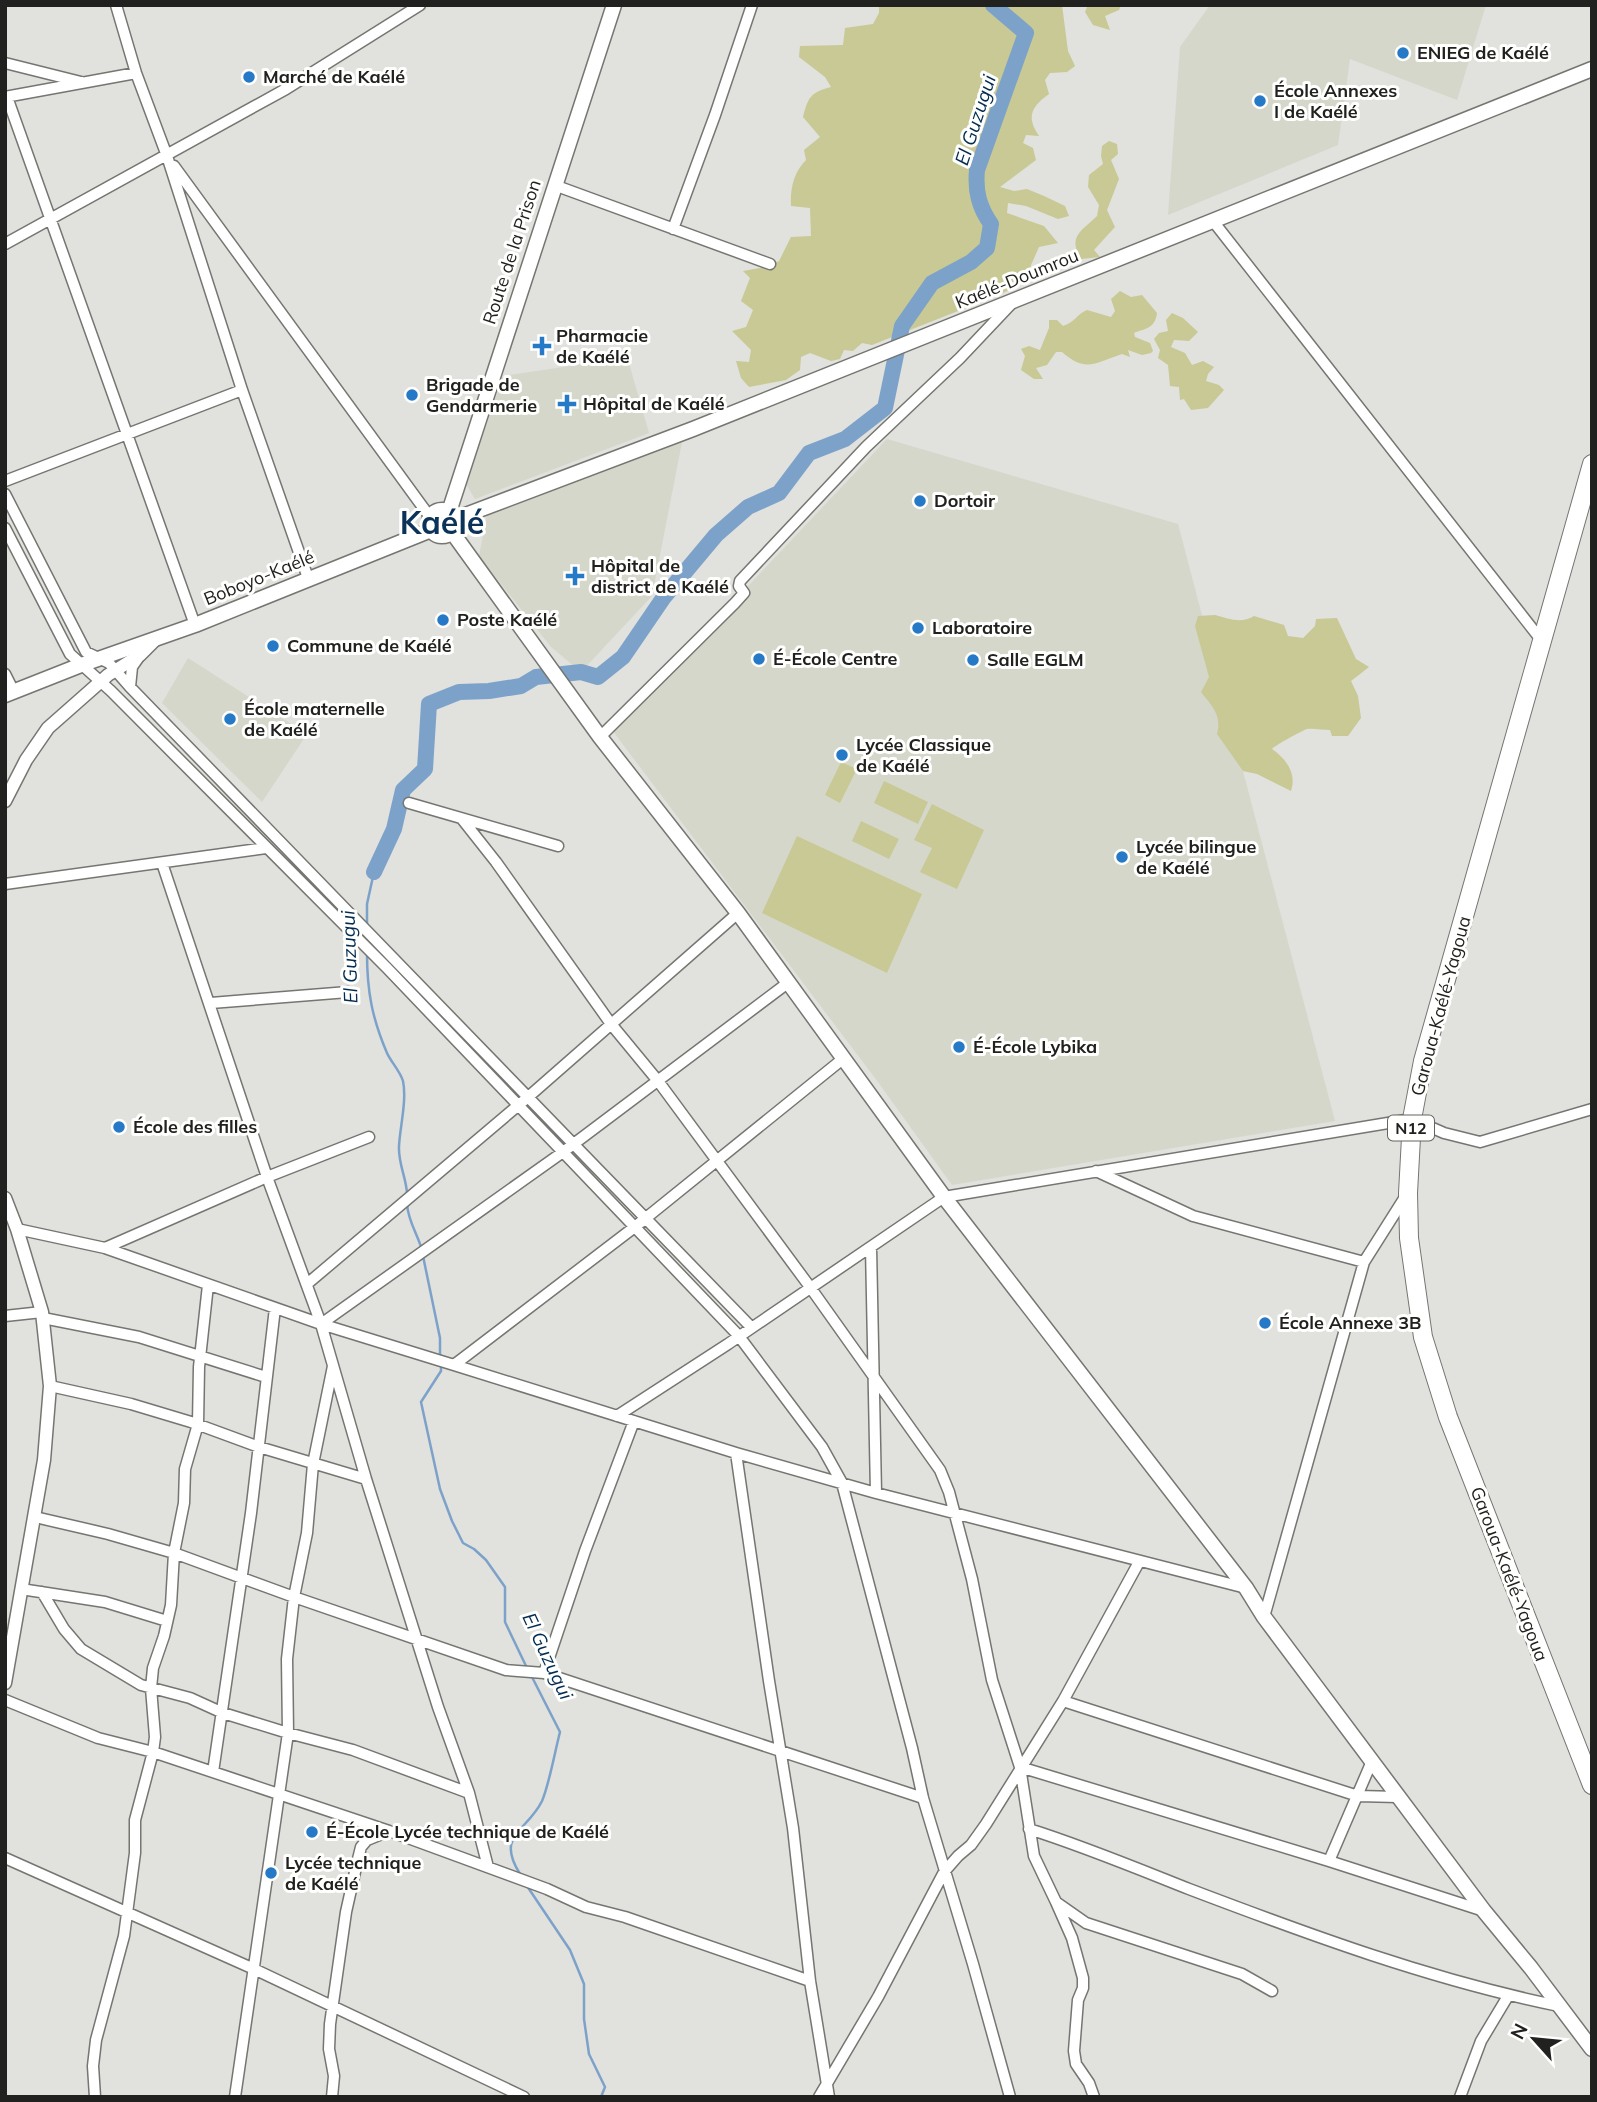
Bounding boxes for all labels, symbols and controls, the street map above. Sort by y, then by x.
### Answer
place label: ENIEG de Kaélé [1417,41,1549,64]
marker: ENIEG de Kaélé [1395,45,1411,61]
place label: Marché de Kaélé [263,65,405,88]
marker: Marché de Kaélé [241,69,257,85]
water label: El Guzugui [949,71,1001,168]
place label: École Annexes I de Kaélé [1274,79,1397,123]
marker: École Annexes I de Kaélé [1252,93,1268,109]
street label: Route de la Prison [477,177,546,327]
street label: Kaélé-Doumrou [952,243,1082,314]
place label: Pharmacie de Kaélé [556,324,648,368]
marker: Pharmacie de Kaélé [534,338,550,354]
place label: Brigade de Gendarmerie [426,373,537,417]
marker: Brigade de Gendarmerie [404,387,420,403]
place label: Hôpital de Kaélé [583,392,725,415]
marker: Hôpital de Kaélé [557,394,577,414]
place label: Dortoir [934,489,996,512]
marker: Dortoir [912,493,928,509]
district label: Kaélé [400,502,484,542]
street label: Boboyo-Kaélé [200,545,317,610]
place label: Hôpital de district de Kaélé [591,554,729,598]
marker: Hôpital de district de Kaélé [565,566,585,586]
place label: Poste Kaélé [457,608,557,631]
marker: Poste Kaélé [435,612,451,628]
place label: Laboratoire [932,616,1032,639]
marker: Laboratoire [910,620,926,636]
place label: Commune de Kaélé [287,634,452,657]
marker: Commune de Kaélé [265,638,281,654]
place label: É-École Centre [773,647,897,670]
place label: Salle EGLM [987,648,1084,671]
marker: É-École Centre [751,651,767,667]
marker: Salle EGLM [965,652,981,668]
place label: École maternelle de Kaélé [244,697,385,741]
marker: École maternelle de Kaélé [222,711,238,727]
place label: Lycée Classique de Kaélé [856,733,991,777]
marker: Lycée Classique de Kaélé [834,747,850,763]
place label: Lycée bilingue de Kaélé [1136,835,1256,879]
marker: Lycée bilingue de Kaélé [1114,849,1130,865]
water label: El Guzugui [335,910,363,1004]
street label: Garoua-Kaélé-Yagoua [1405,913,1476,1098]
place label: É-École Lybika [973,1035,1097,1058]
marker: É-École Lybika [951,1039,967,1055]
place label: École des filles [133,1115,257,1138]
road number: N12 [1388,1116,1434,1140]
marker: École des filles [111,1119,127,1135]
place label: École Annexe 3B [1279,1311,1421,1334]
marker: École Annexe 3B [1257,1315,1273,1331]
street label: Garoua-Kaélé-Yagoua [1466,1483,1553,1664]
water label: El Guzugui [517,1609,579,1704]
place label: É-École Lycée technique de Kaélé [326,1820,609,1843]
marker: É-École Lycée technique de Kaélé [304,1824,320,1840]
place label: Lycée technique de Kaélé [285,1851,421,1895]
marker: Lycée technique de Kaélé [263,1865,279,1881]
north arrow [1499,2004,1569,2074]
text: N [1505,2019,1533,2043]

